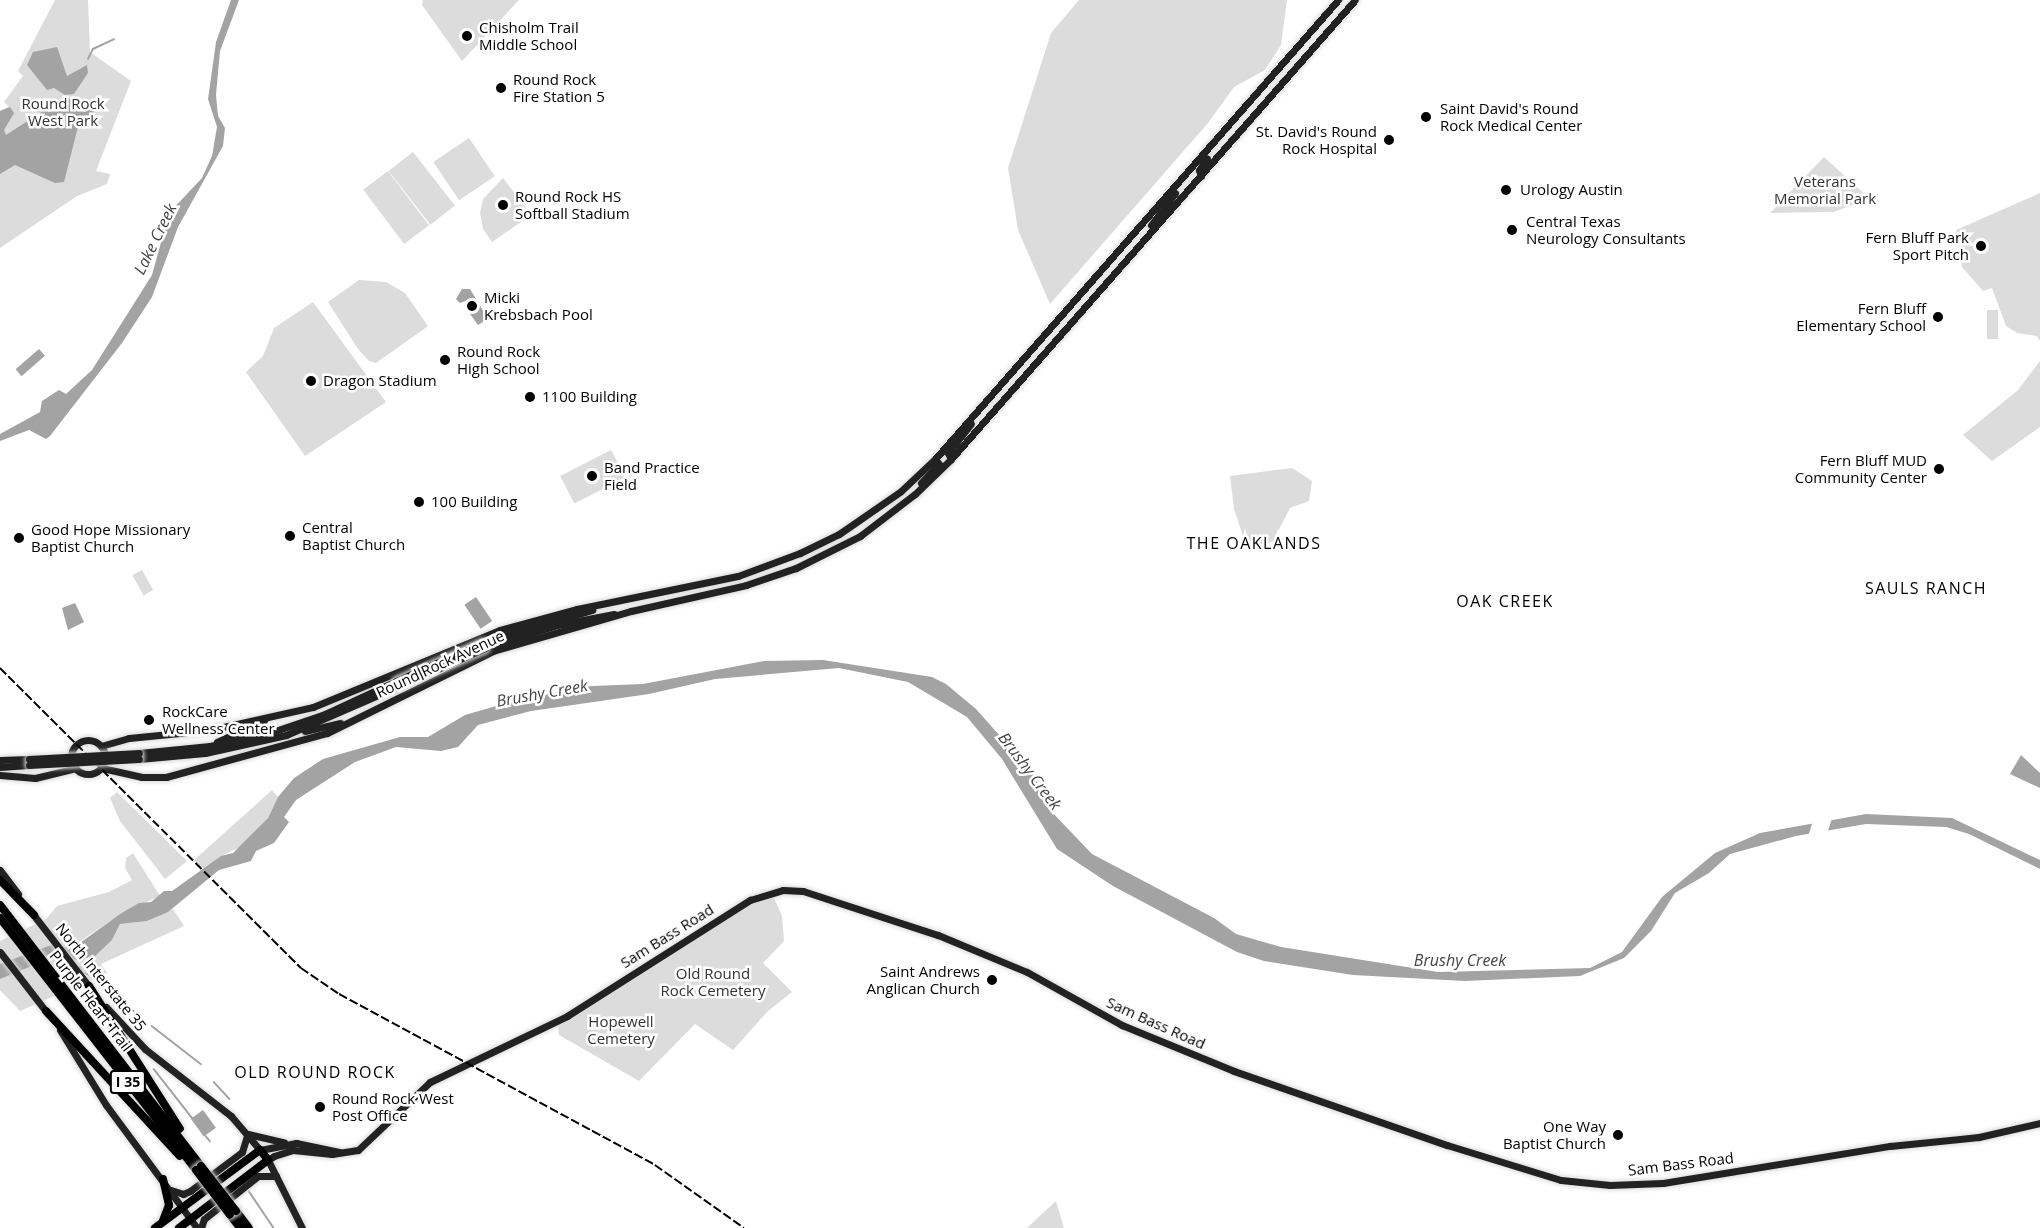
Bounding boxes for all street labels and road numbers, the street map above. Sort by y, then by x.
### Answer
street label: Round Rock Avenue [373,626,507,702]
street label: Sam Bass Road [617,900,717,972]
street label: North Interstate 35 [52,919,150,1035]
street label: Purple Heart Trail [46,947,136,1055]
street label: Sam Bass Road [1104,993,1208,1053]
road number: I 35 [108,1071,148,1093]
street label: Sam Bass Road [1627,1149,1735,1179]

